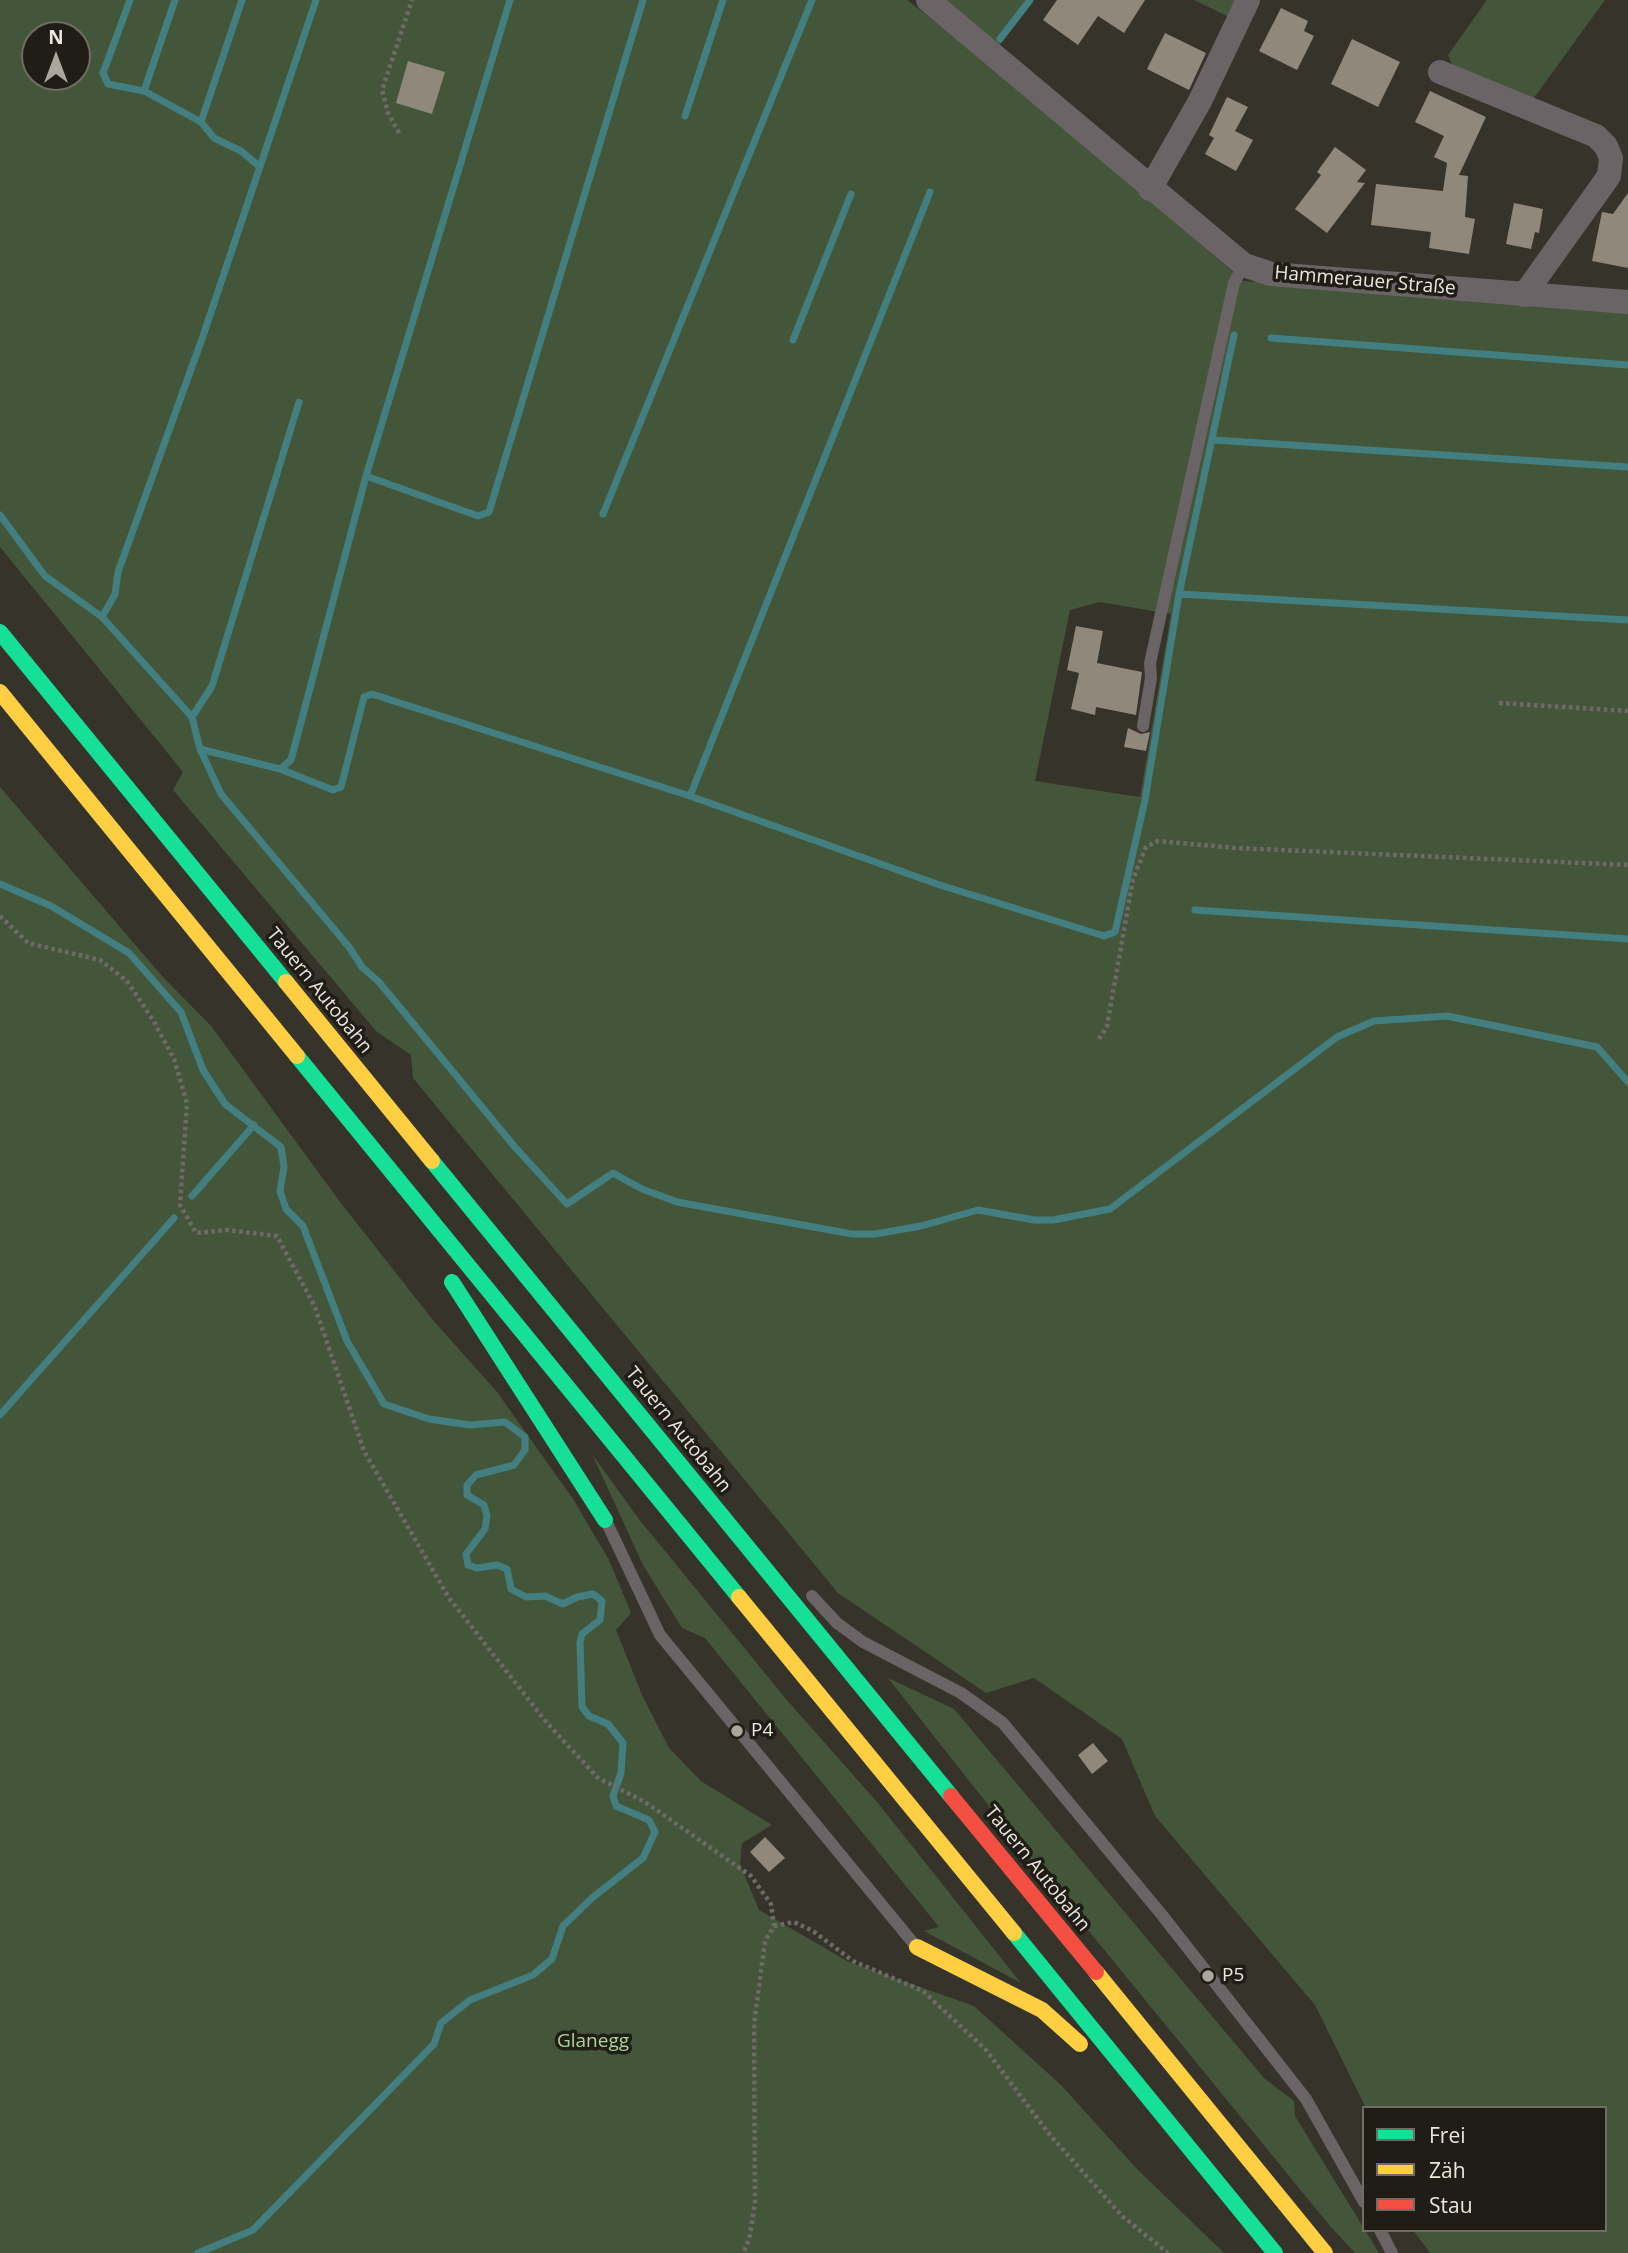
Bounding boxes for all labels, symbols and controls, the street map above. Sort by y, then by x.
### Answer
north arrow [21,21,91,91]
text: N [48,24,64,50]
street label: Hammerauer Straße [1273,262,1457,300]
street label: Tauern Autobahn [261,924,377,1058]
street label: Tauern Autobahn [620,1363,736,1497]
place label: P4 [751,1720,773,1742]
marker: P4 [729,1723,745,1739]
street label: Tauern Autobahn [979,1802,1095,1936]
place label: P5 [1222,1965,1244,1987]
marker: P5 [1200,1968,1216,1984]
park label: Glanegg [557,2031,629,2053]
legend [1362,2106,1607,2232]
text: Frei [1429,2121,1466,2149]
text: Zäh [1429,2156,1466,2184]
text: Stau [1429,2191,1473,2219]

